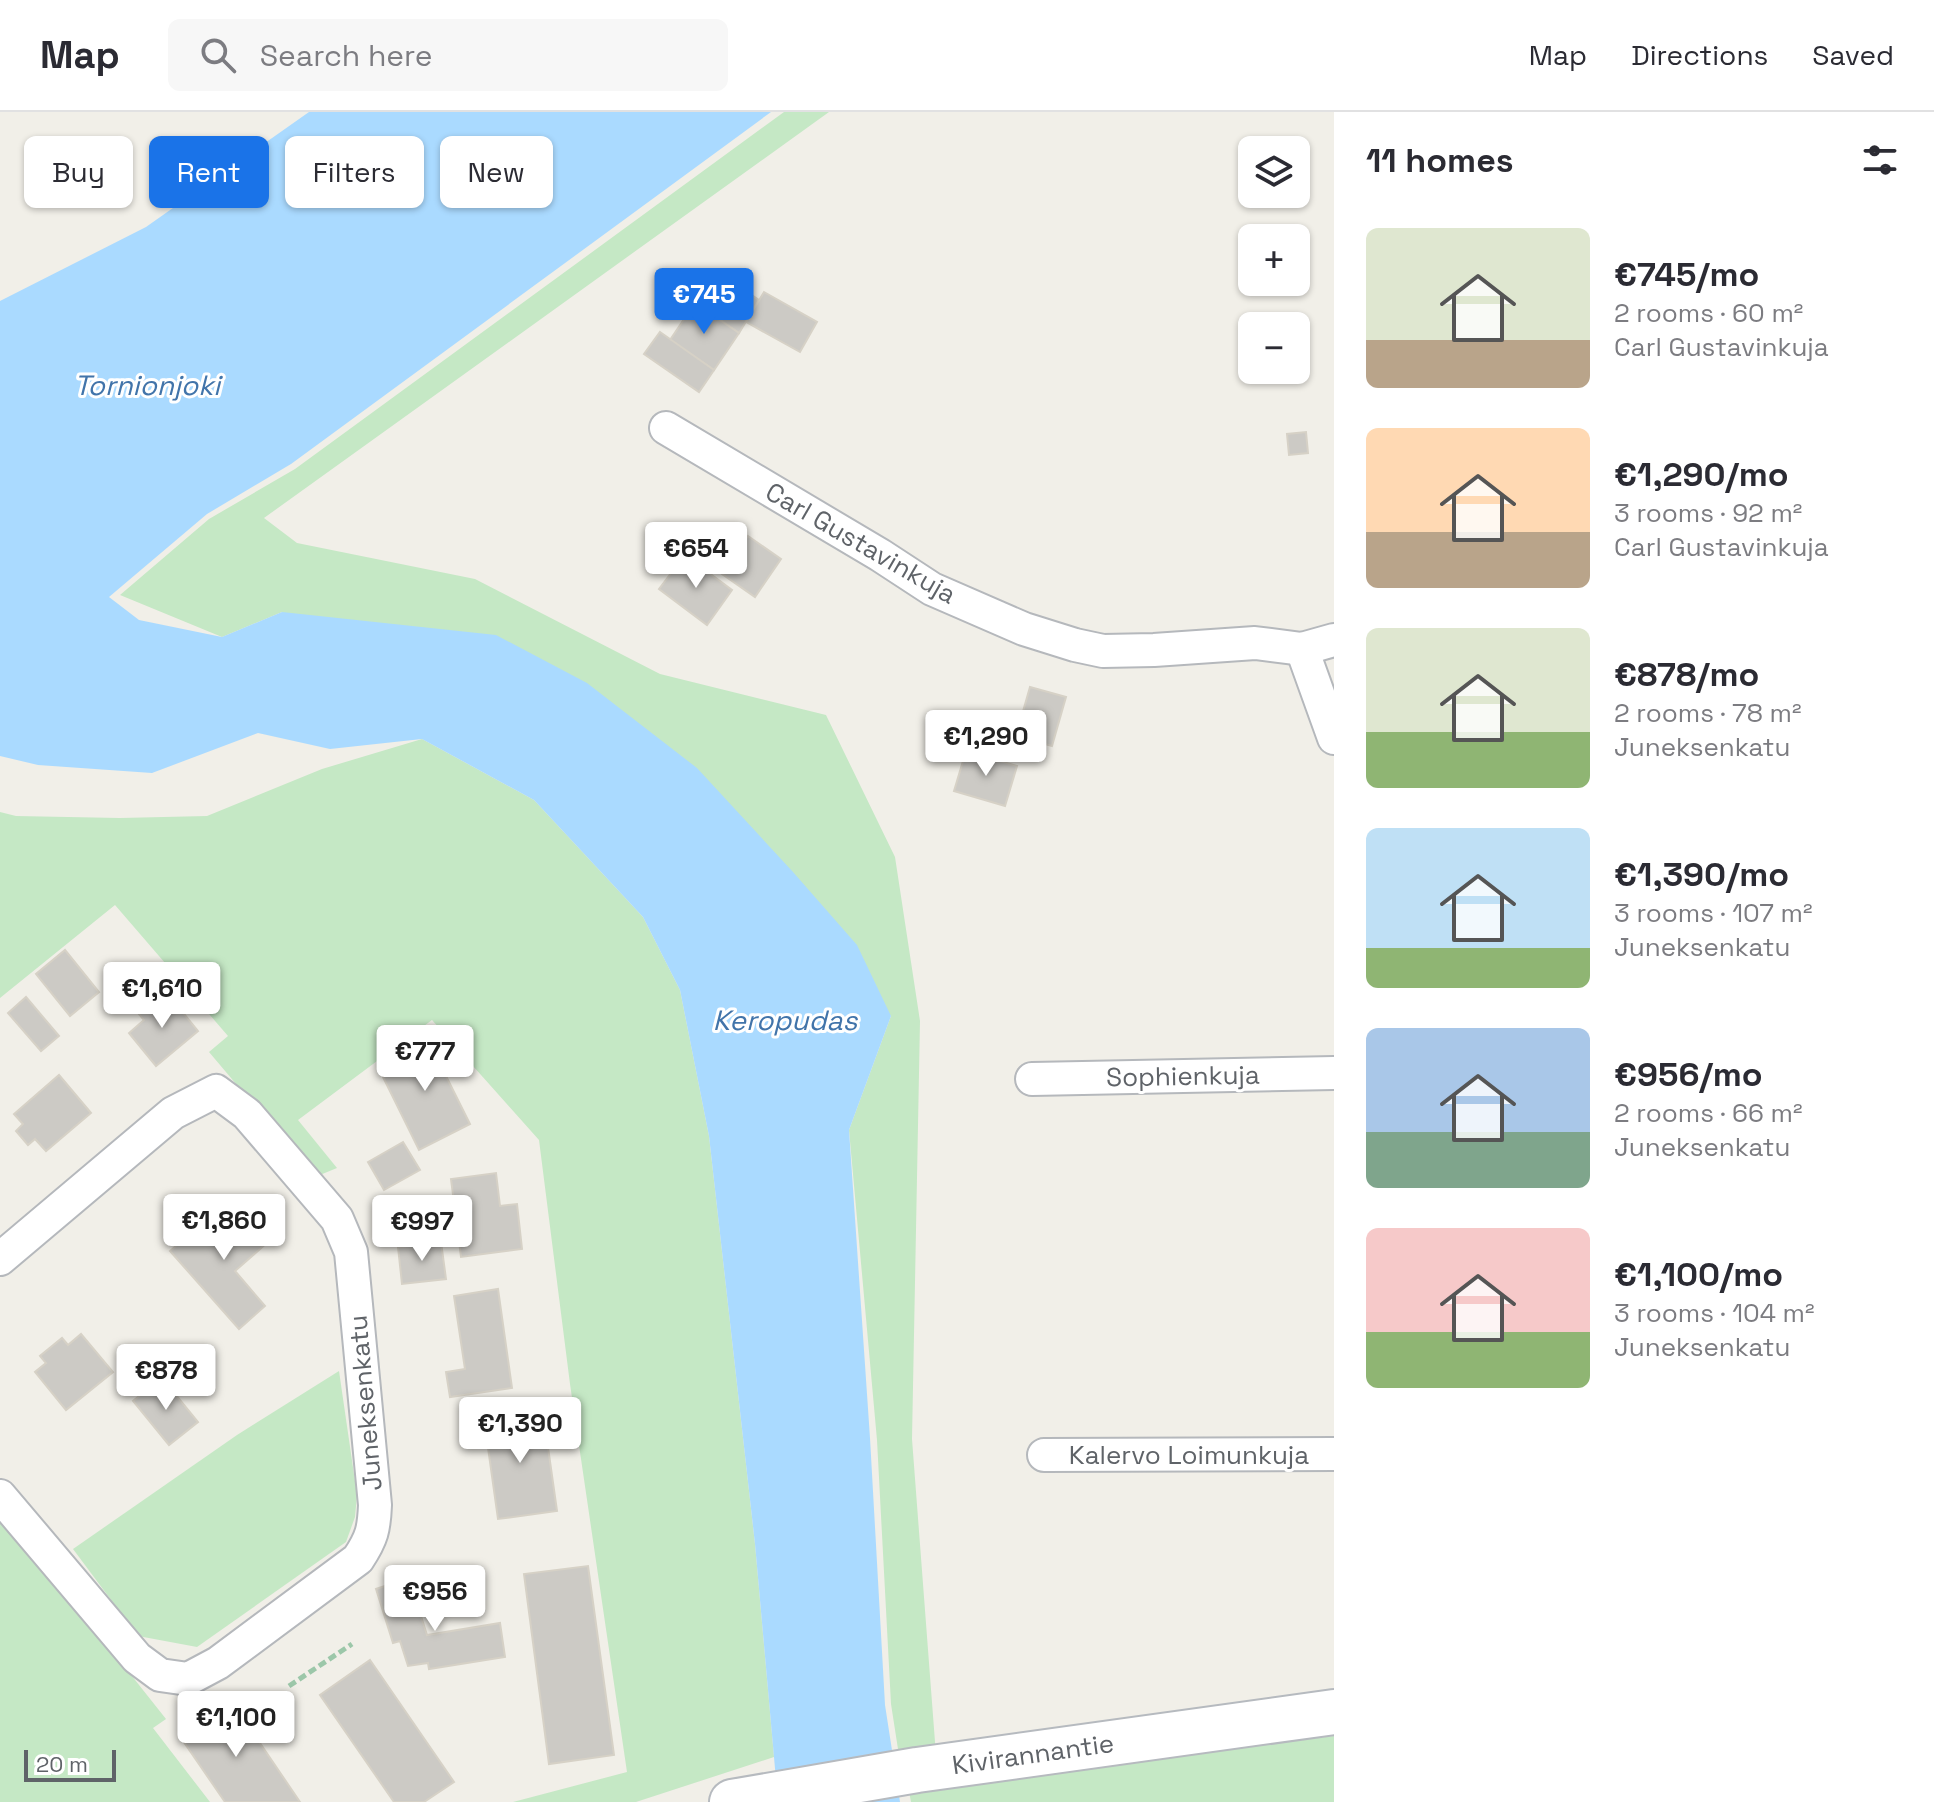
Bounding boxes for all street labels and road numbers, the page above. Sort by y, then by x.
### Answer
street label: Carl Gustavinkuja [760,475,963,611]
street label: Sophienkuja [1106,1058,1260,1094]
street label: Juneksenkatu [340,1314,390,1492]
street label: Kalervo Loimunkuja [1069,1438,1309,1472]
street label: Kivirannantie [950,1726,1116,1782]

